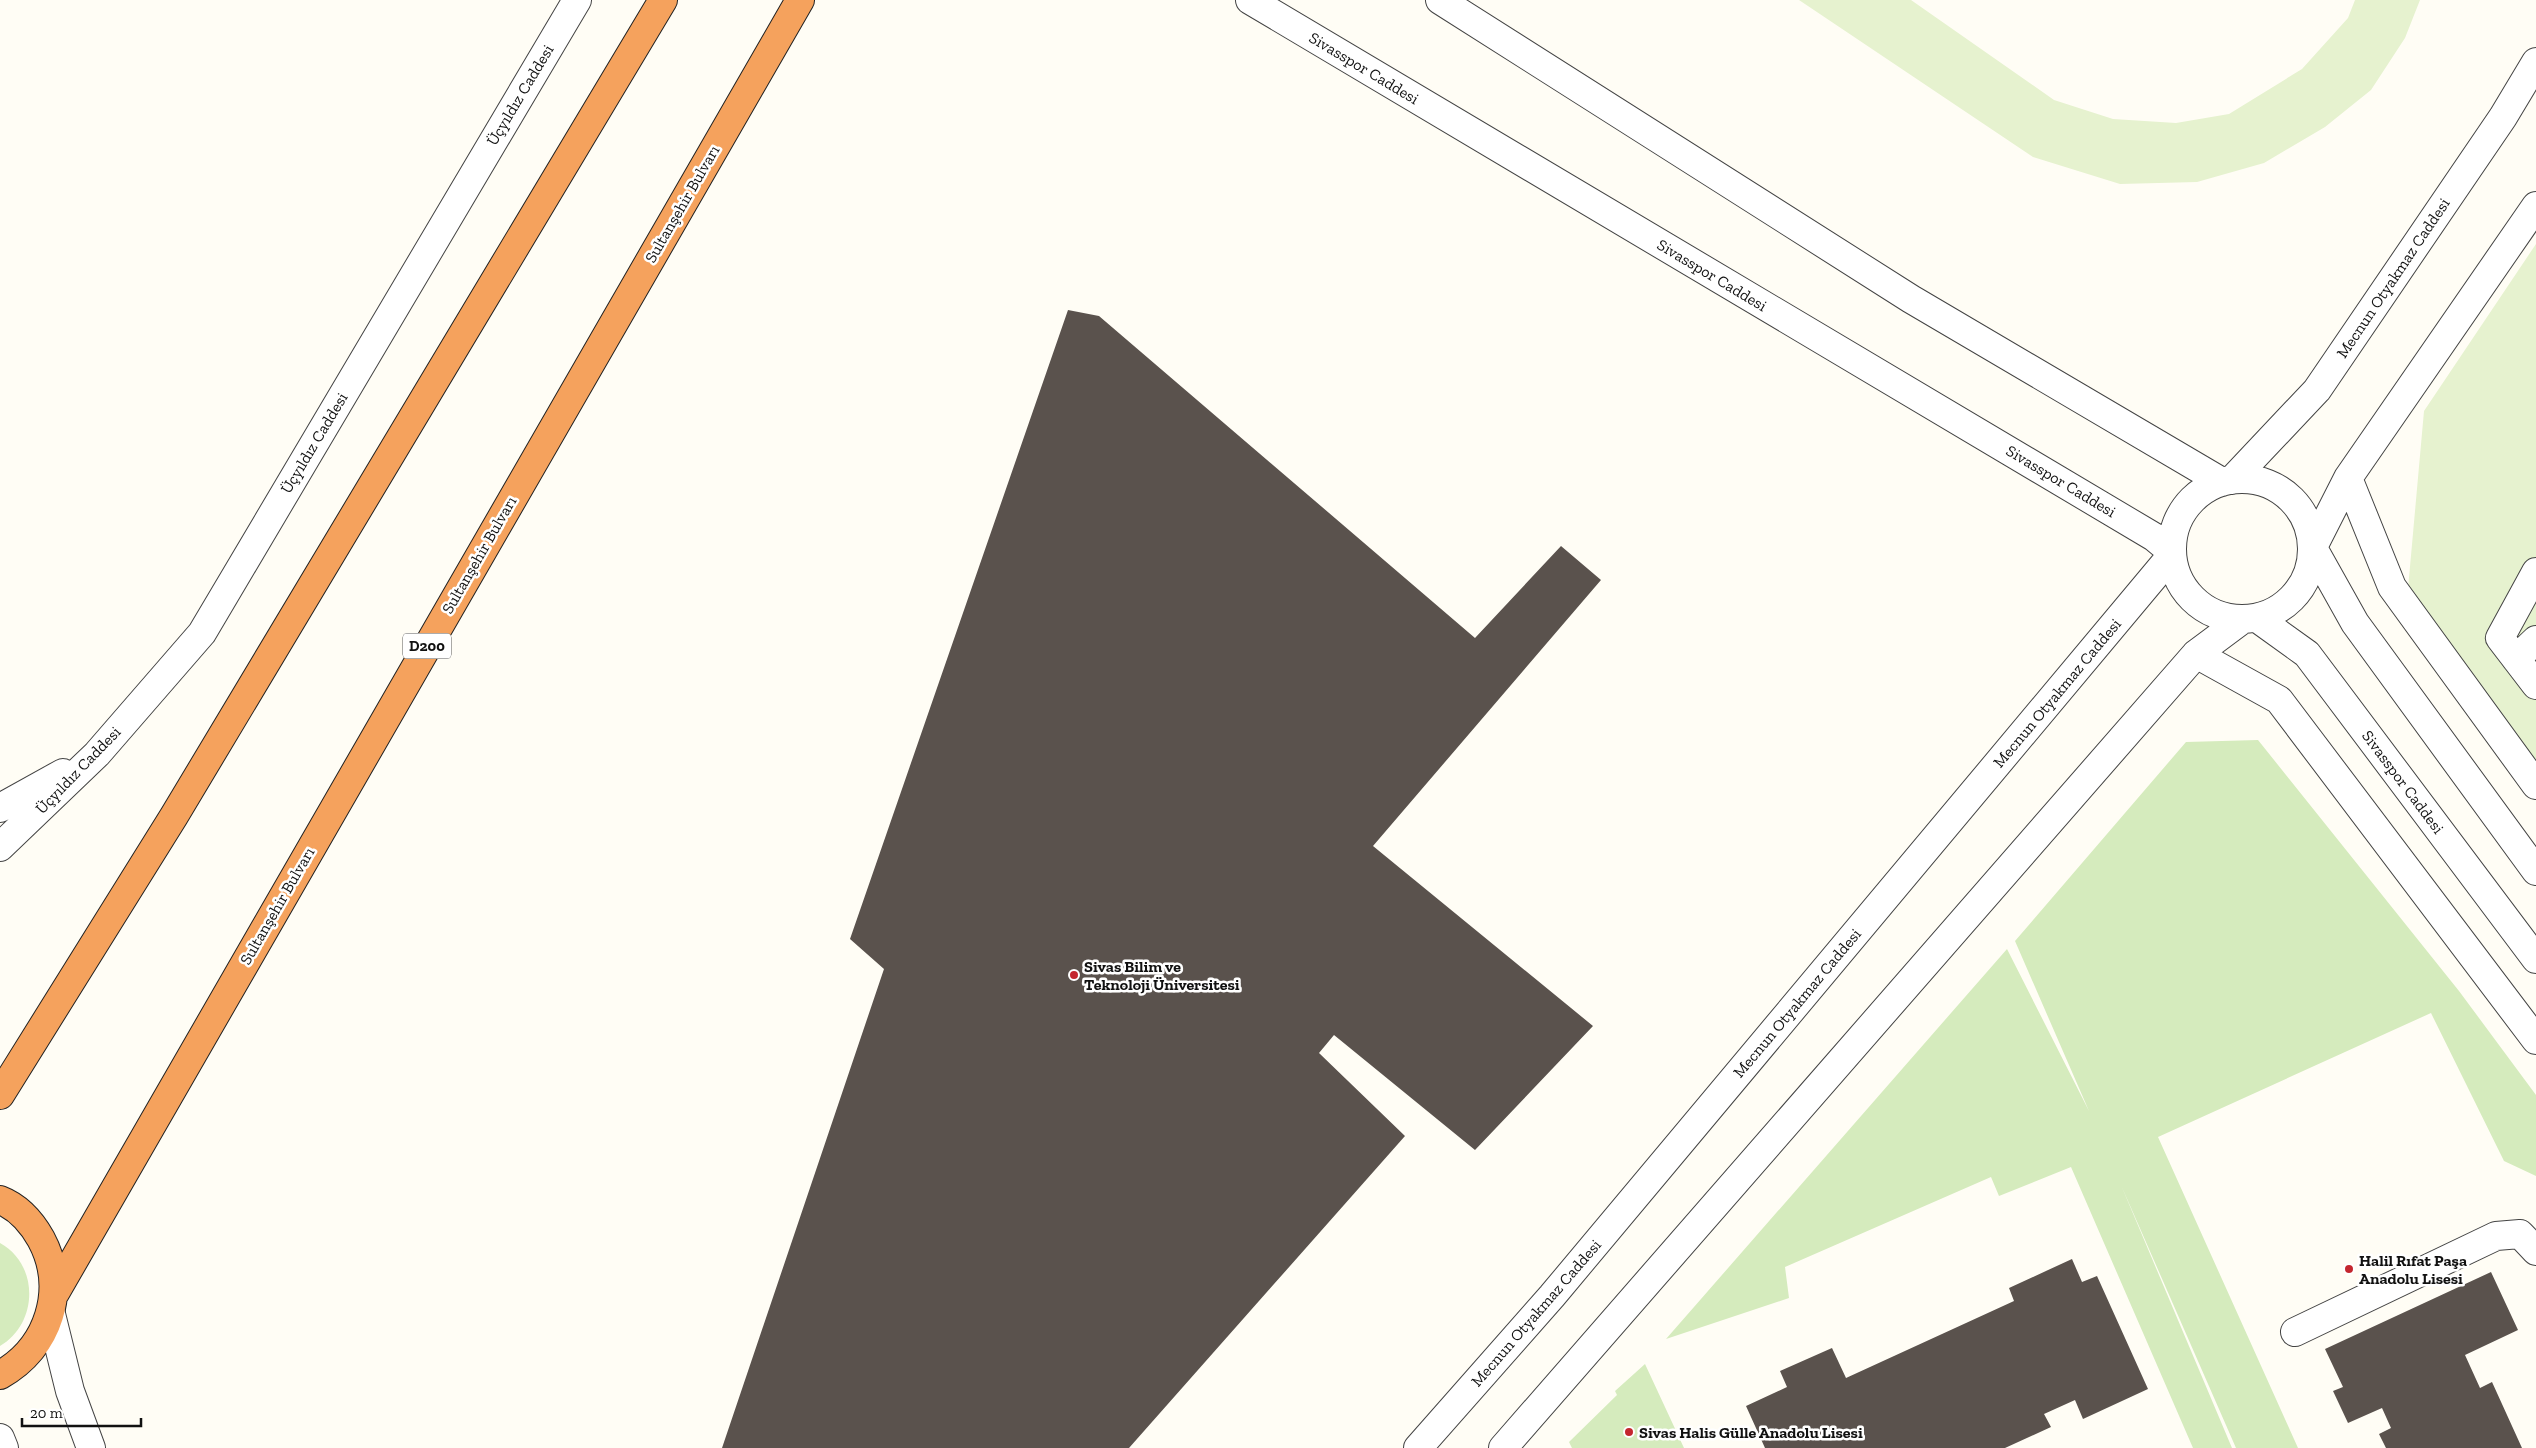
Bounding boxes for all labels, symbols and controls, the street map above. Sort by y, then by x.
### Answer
street label: Sivasspor Caddesi [1306,28,1423,108]
street label: Üçyıldız Caddesi [482,41,558,149]
street label: Sultanşehir Bulvarı [641,141,724,266]
street label: Mecnun Otyakmaz Caddesi [2332,194,2454,362]
street label: Sivasspor Caddesi [1654,235,1771,315]
street label: Üçyıldız Caddesi [276,389,352,497]
street label: Sivasspor Caddesi [2003,441,2120,521]
street label: Sultanşehir Bulvarı [438,492,521,617]
street label: Mecnun Otyakmaz Caddesi [1989,614,2125,771]
road number: D200 [403,634,451,658]
street label: Üçyıldız Caddesi [31,722,125,818]
street label: Sivasspor Caddesi [2358,727,2448,838]
street label: Sultanşehir Bulvarı [236,843,319,968]
street label: Mecnun Otyakmaz Caddesi [1729,924,1865,1081]
place label: Sivas Bilim ve Teknoloji Üniversitesi [1084,957,1240,994]
marker: Sivas Bilim ve Teknoloji Üniversitesi [1068,969,1080,981]
street label: Mecnun Otyakmaz Caddesi [1467,1235,1605,1390]
place label: Halil Rıfat Paşa Anadolu Lisesi [2359,1251,2467,1288]
marker: Halil Rıfat Paşa Anadolu Lisesi [2343,1263,2355,1275]
scale bar [22,1396,141,1428]
text: 20 m [30,1404,63,1422]
place label: Sivas Halis Gülle Anadolu Lisesi [1639,1423,1863,1442]
marker: Sivas Halis Gülle Anadolu Lisesi [1623,1426,1635,1438]

